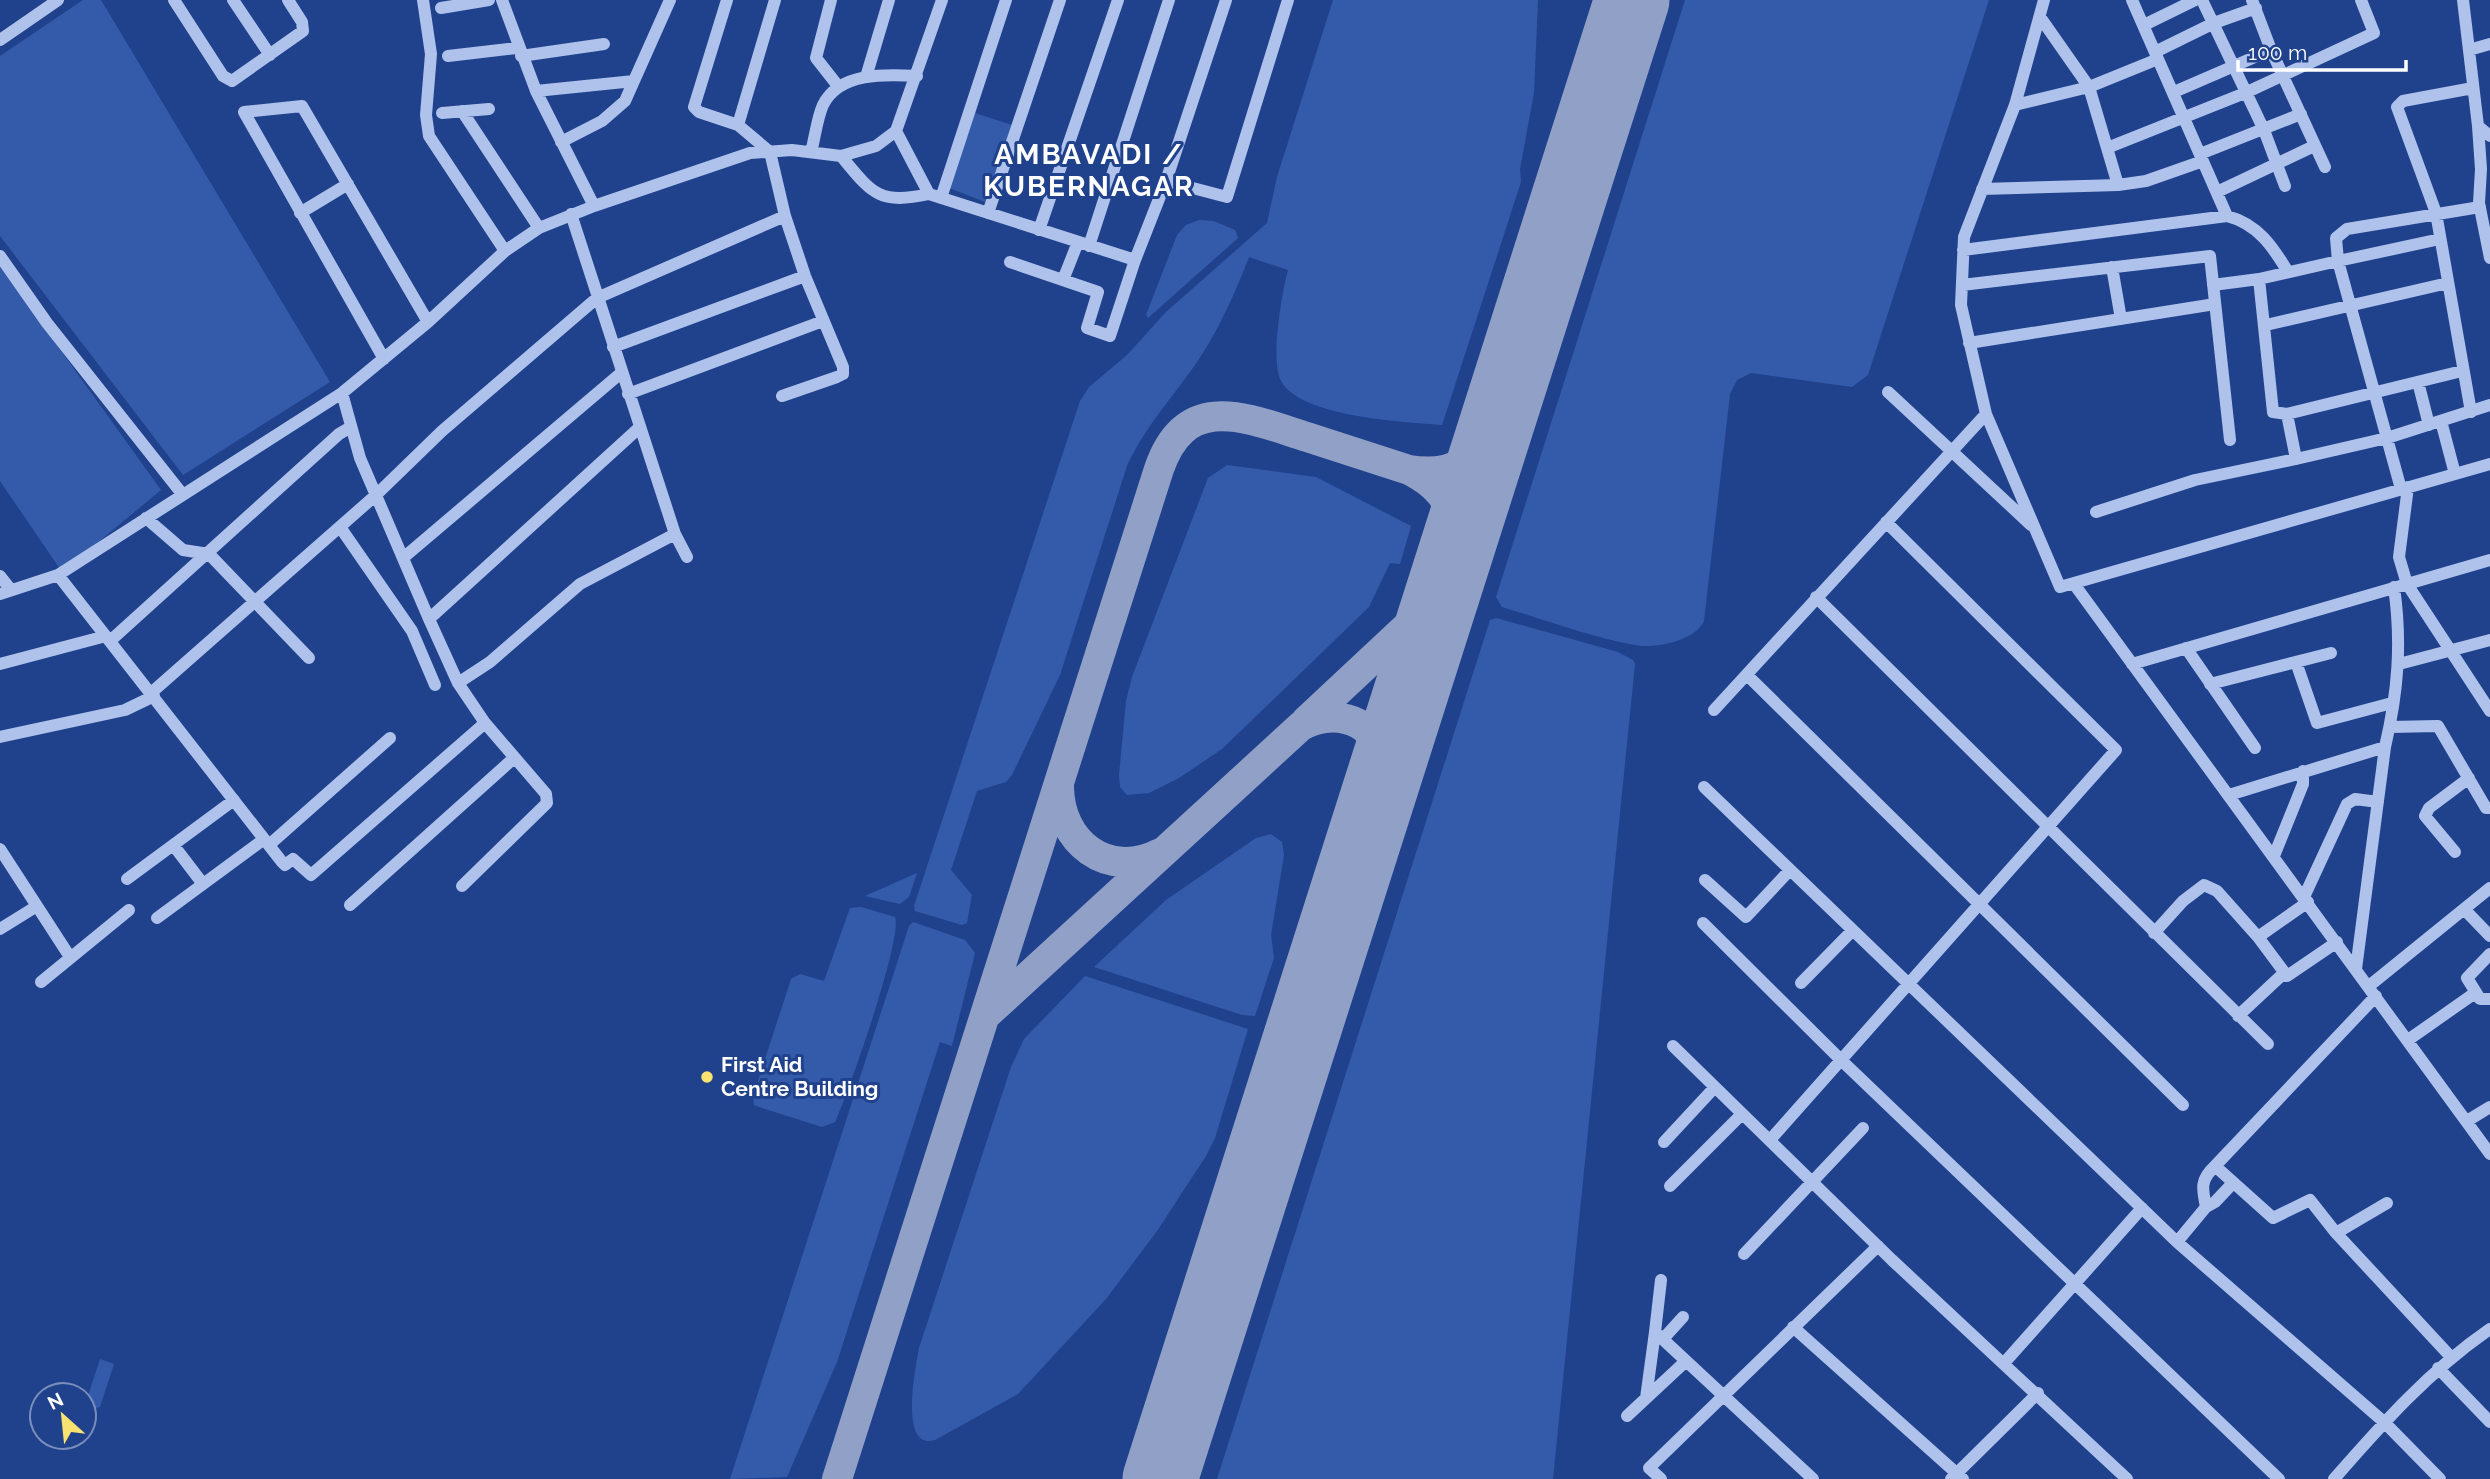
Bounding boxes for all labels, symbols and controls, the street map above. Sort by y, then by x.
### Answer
scale bar [2238,28,2406,72]
text: 100 m [2248,40,2307,65]
district label: AMBAVADI / KUBERNAGAR [983,138,1195,203]
place label: First Aid Centre Building [721,1052,878,1101]
marker: First Aid Centre Building [699,1069,715,1085]
north arrow [28,1381,98,1451]
text: N [44,1388,67,1414]

